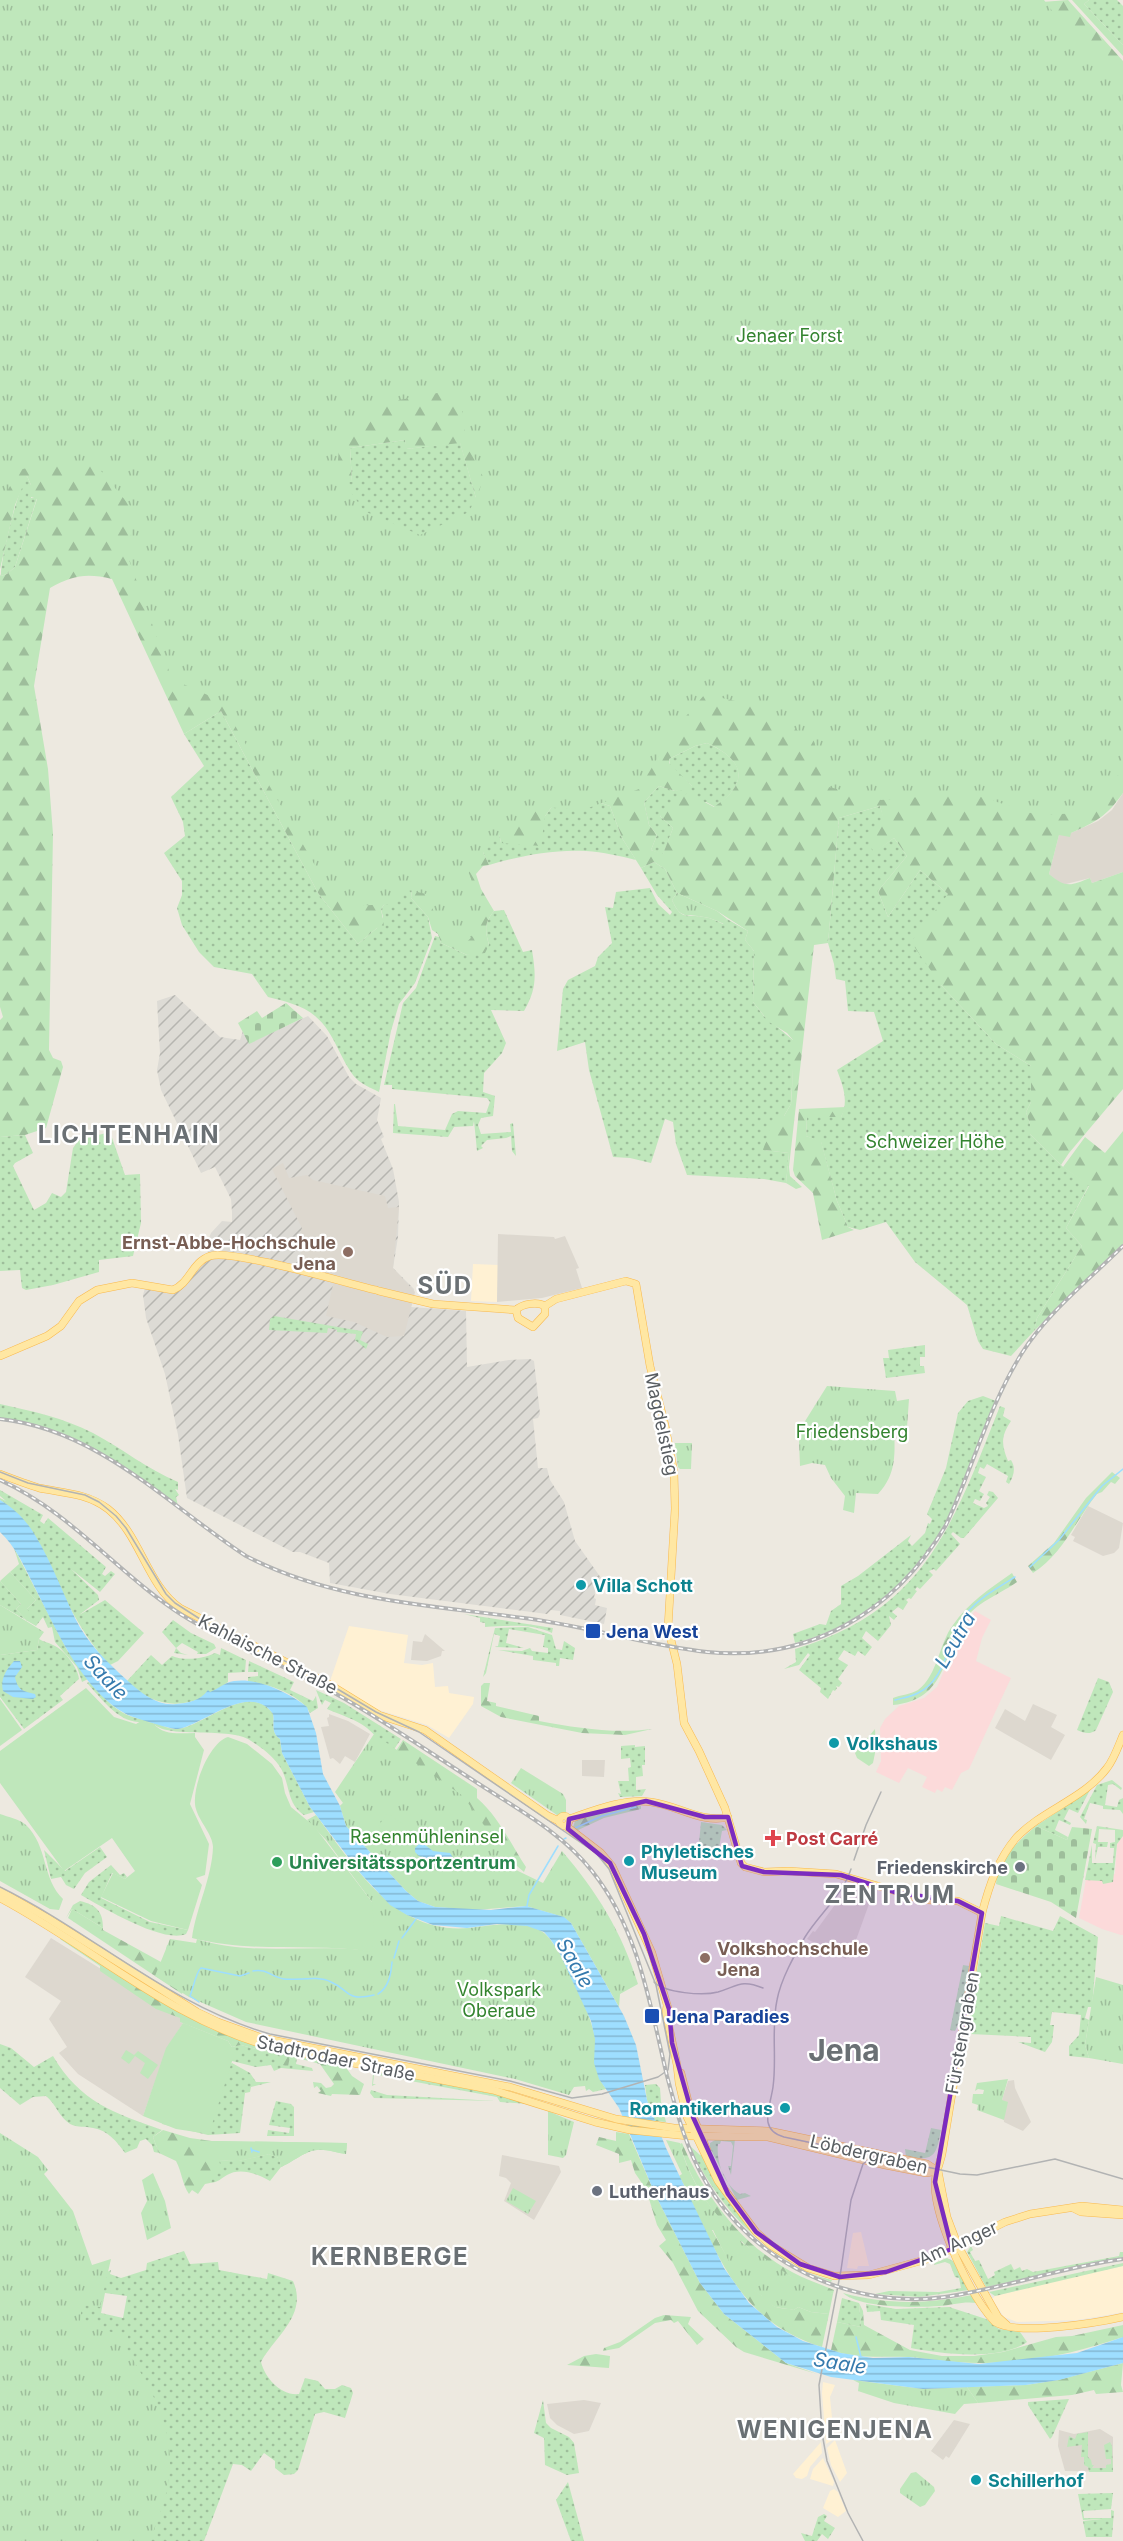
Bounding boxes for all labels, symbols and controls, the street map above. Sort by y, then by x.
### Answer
park label: Jenaer Forst [736,325,842,346]
district label: LICHTENHAIN [38,1120,220,1149]
park label: Schweizer Höhe [865,1131,1005,1152]
place label: Ernst-Abbe-Hochschule Jena [122,1232,336,1274]
marker: Ernst-Abbe-Hochschule Jena [341,1245,355,1259]
district label: SÜD [417,1270,473,1300]
street label: Magdelstieg [641,1371,683,1477]
park label: Friedensberg [796,1421,908,1442]
place label: Villa Schott [593,1575,693,1596]
marker: Villa Schott [574,1578,588,1592]
water label: Leutra [929,1608,981,1672]
street label: Kahlaische Straße [195,1610,341,1698]
place label: Jena West [606,1621,699,1642]
marker: Jena West [584,1622,602,1640]
water label: Saale [79,1649,133,1705]
place label: Volkshaus [846,1733,938,1754]
marker: Volkshaus [827,1736,841,1750]
park label: Rasenmühleninsel [350,1826,504,1847]
place label: Post Carré [786,1828,879,1849]
marker: Post Carré [764,1829,782,1847]
place label: Phyletisches Museum [641,1841,754,1883]
place label: Universitätssportzentrum [289,1852,516,1873]
marker: Phyletisches Museum [622,1854,636,1868]
marker: Universitätssportzentrum [270,1855,284,1869]
place label: Friedenskirche [877,1857,1008,1878]
marker: Friedenskirche [1013,1860,1027,1874]
district label: ZENTRUM [824,1880,956,1909]
water label: Saale [551,1934,599,1992]
place label: Volkshochschule Jena [717,1938,869,1980]
marker: Volkshochschule Jena [698,1951,712,1965]
street label: Fürstengraben [941,1970,983,2096]
park label: Volkspark Oberaue [457,1979,541,2021]
place label: Jena Paradies [666,2006,790,2027]
marker: Jena Paradies [643,2007,661,2025]
street label: Stadtrodaer Straße [255,2031,417,2085]
district label: Jena [808,2032,880,2068]
place label: Romantikerhaus [629,2098,773,2119]
marker: Romantikerhaus [778,2101,792,2115]
street label: Löbdergraben [808,2130,930,2178]
place label: Lutherhaus [609,2181,710,2202]
marker: Lutherhaus [590,2184,604,2198]
street label: Am Anger [915,2216,1001,2270]
district label: KERNBERGE [311,2242,469,2271]
water label: Saale [812,2347,868,2379]
district label: WENIGENJENA [737,2415,933,2444]
place label: Schillerhof [988,2470,1084,2491]
marker: Schillerhof [969,2473,983,2487]

